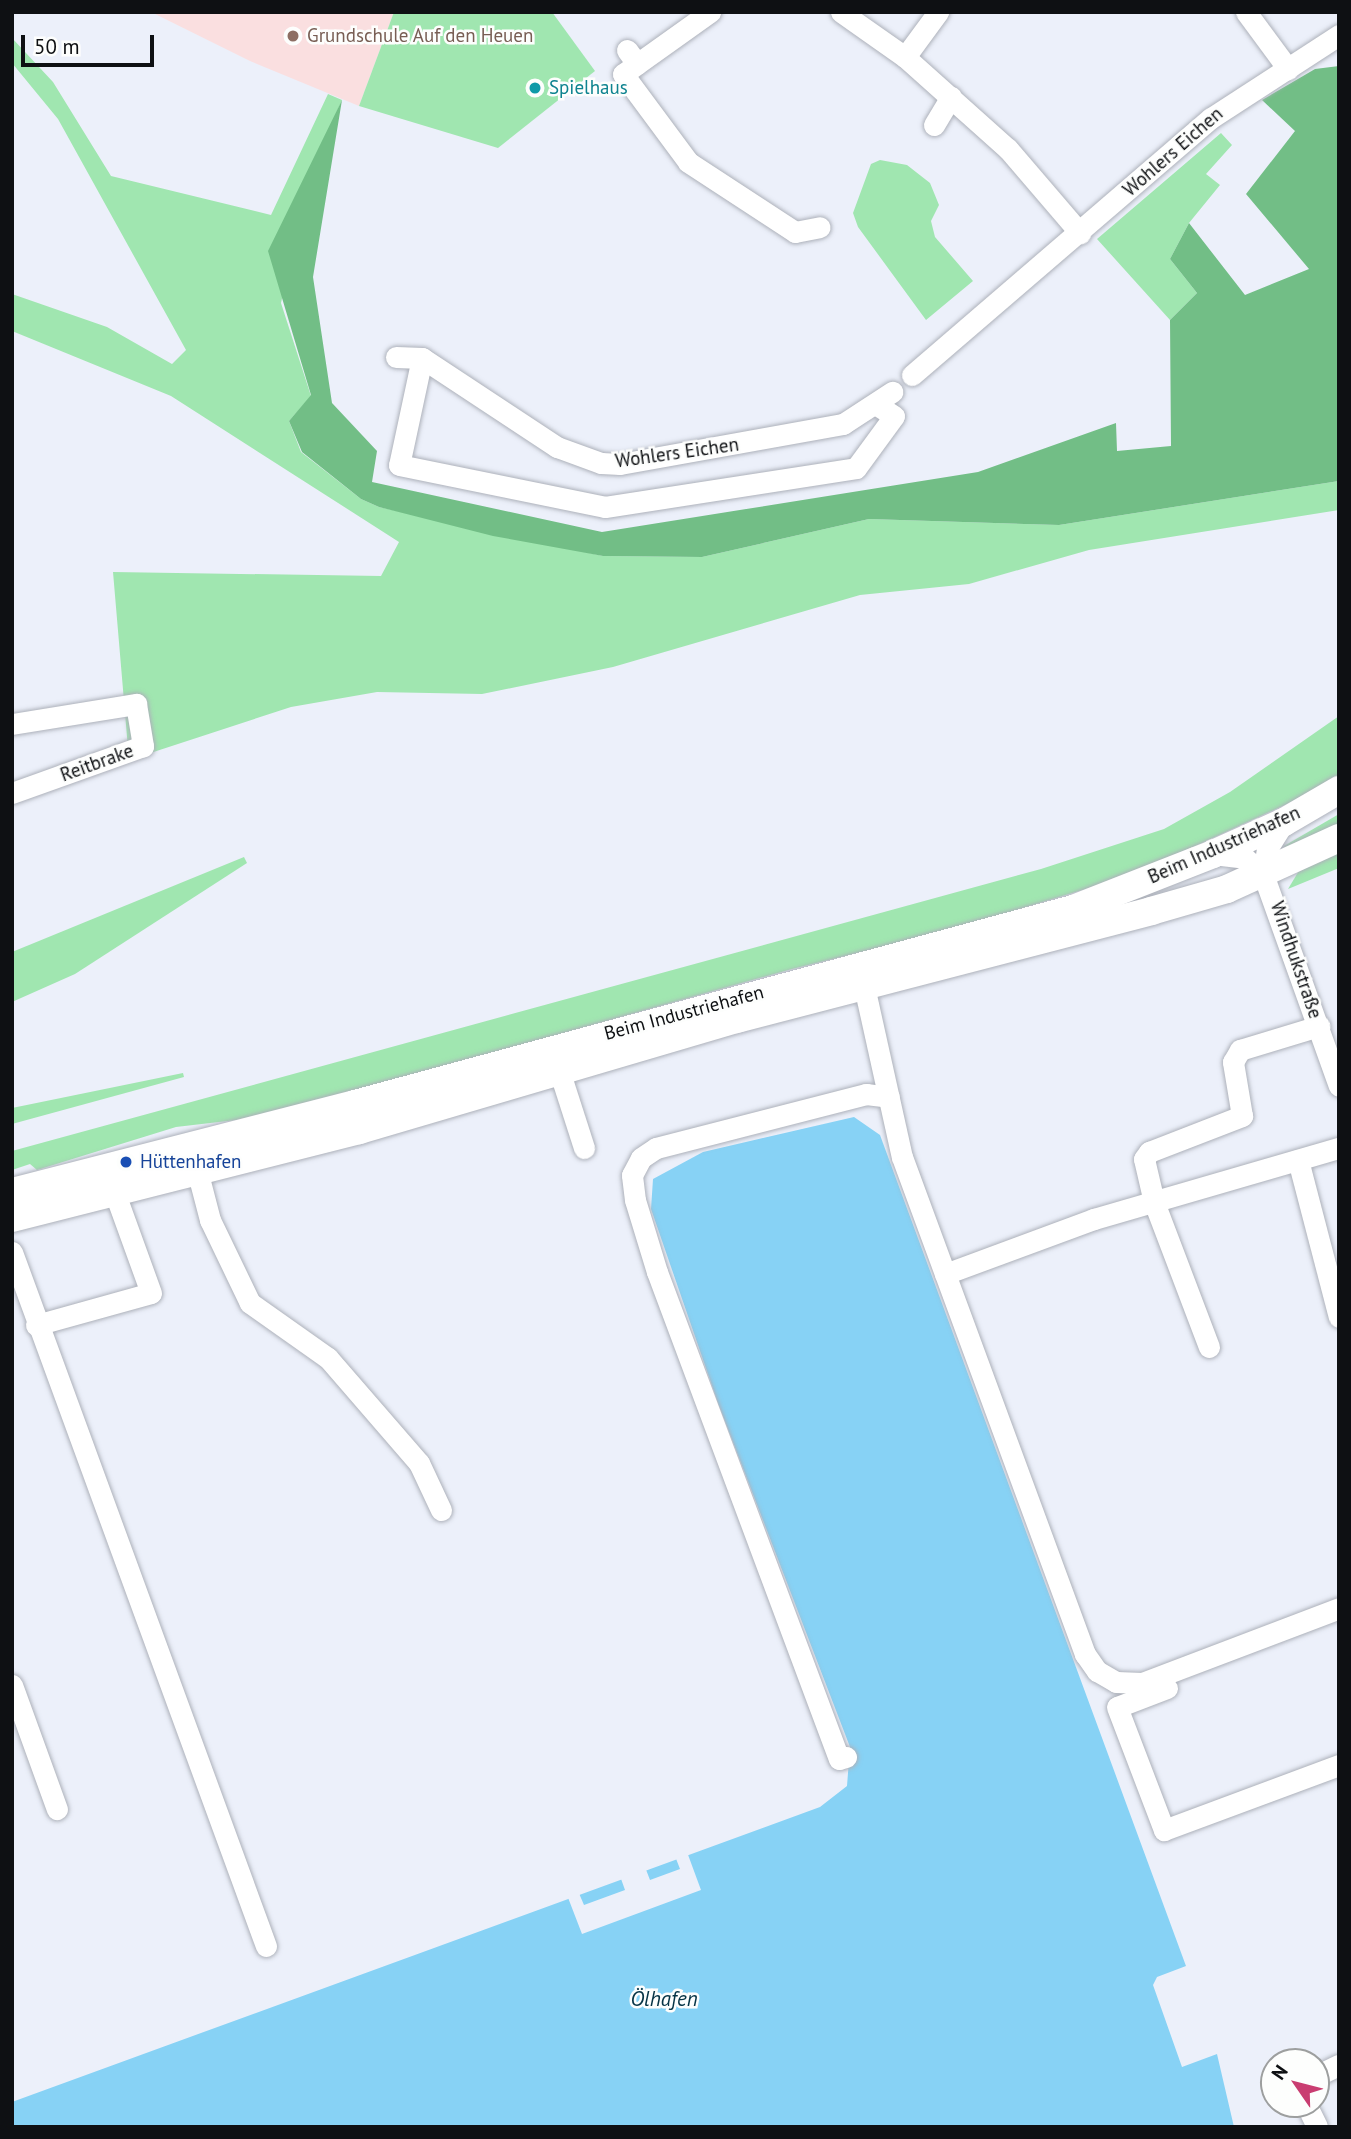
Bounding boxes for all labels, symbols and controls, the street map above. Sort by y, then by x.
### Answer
scale bar [24,21,158,65]
place label: Grundschule Auf den Heuen [307,25,534,47]
marker: Grundschule Auf den Heuen [285,28,301,44]
text: 50 m [34,33,80,60]
place label: Spielhaus [549,77,628,99]
marker: Spielhaus [527,80,543,96]
street label: Wohlers Eichen [1119,103,1227,201]
street label: Wohlers Eichen [614,433,740,473]
street label: Reitbrake [57,739,137,787]
street label: Beim Industriehafen [1144,801,1304,889]
street label: Windhukstraße [1265,898,1327,1022]
street label: Beim Industriehafen [602,981,766,1045]
place label: Hüttenhafen [140,1151,241,1173]
marker: Hüttenhafen [118,1154,134,1170]
water label: Ölhafen [630,1986,698,2012]
north arrow [1260,2048,1330,2118]
text: N [1266,2060,1293,2084]

